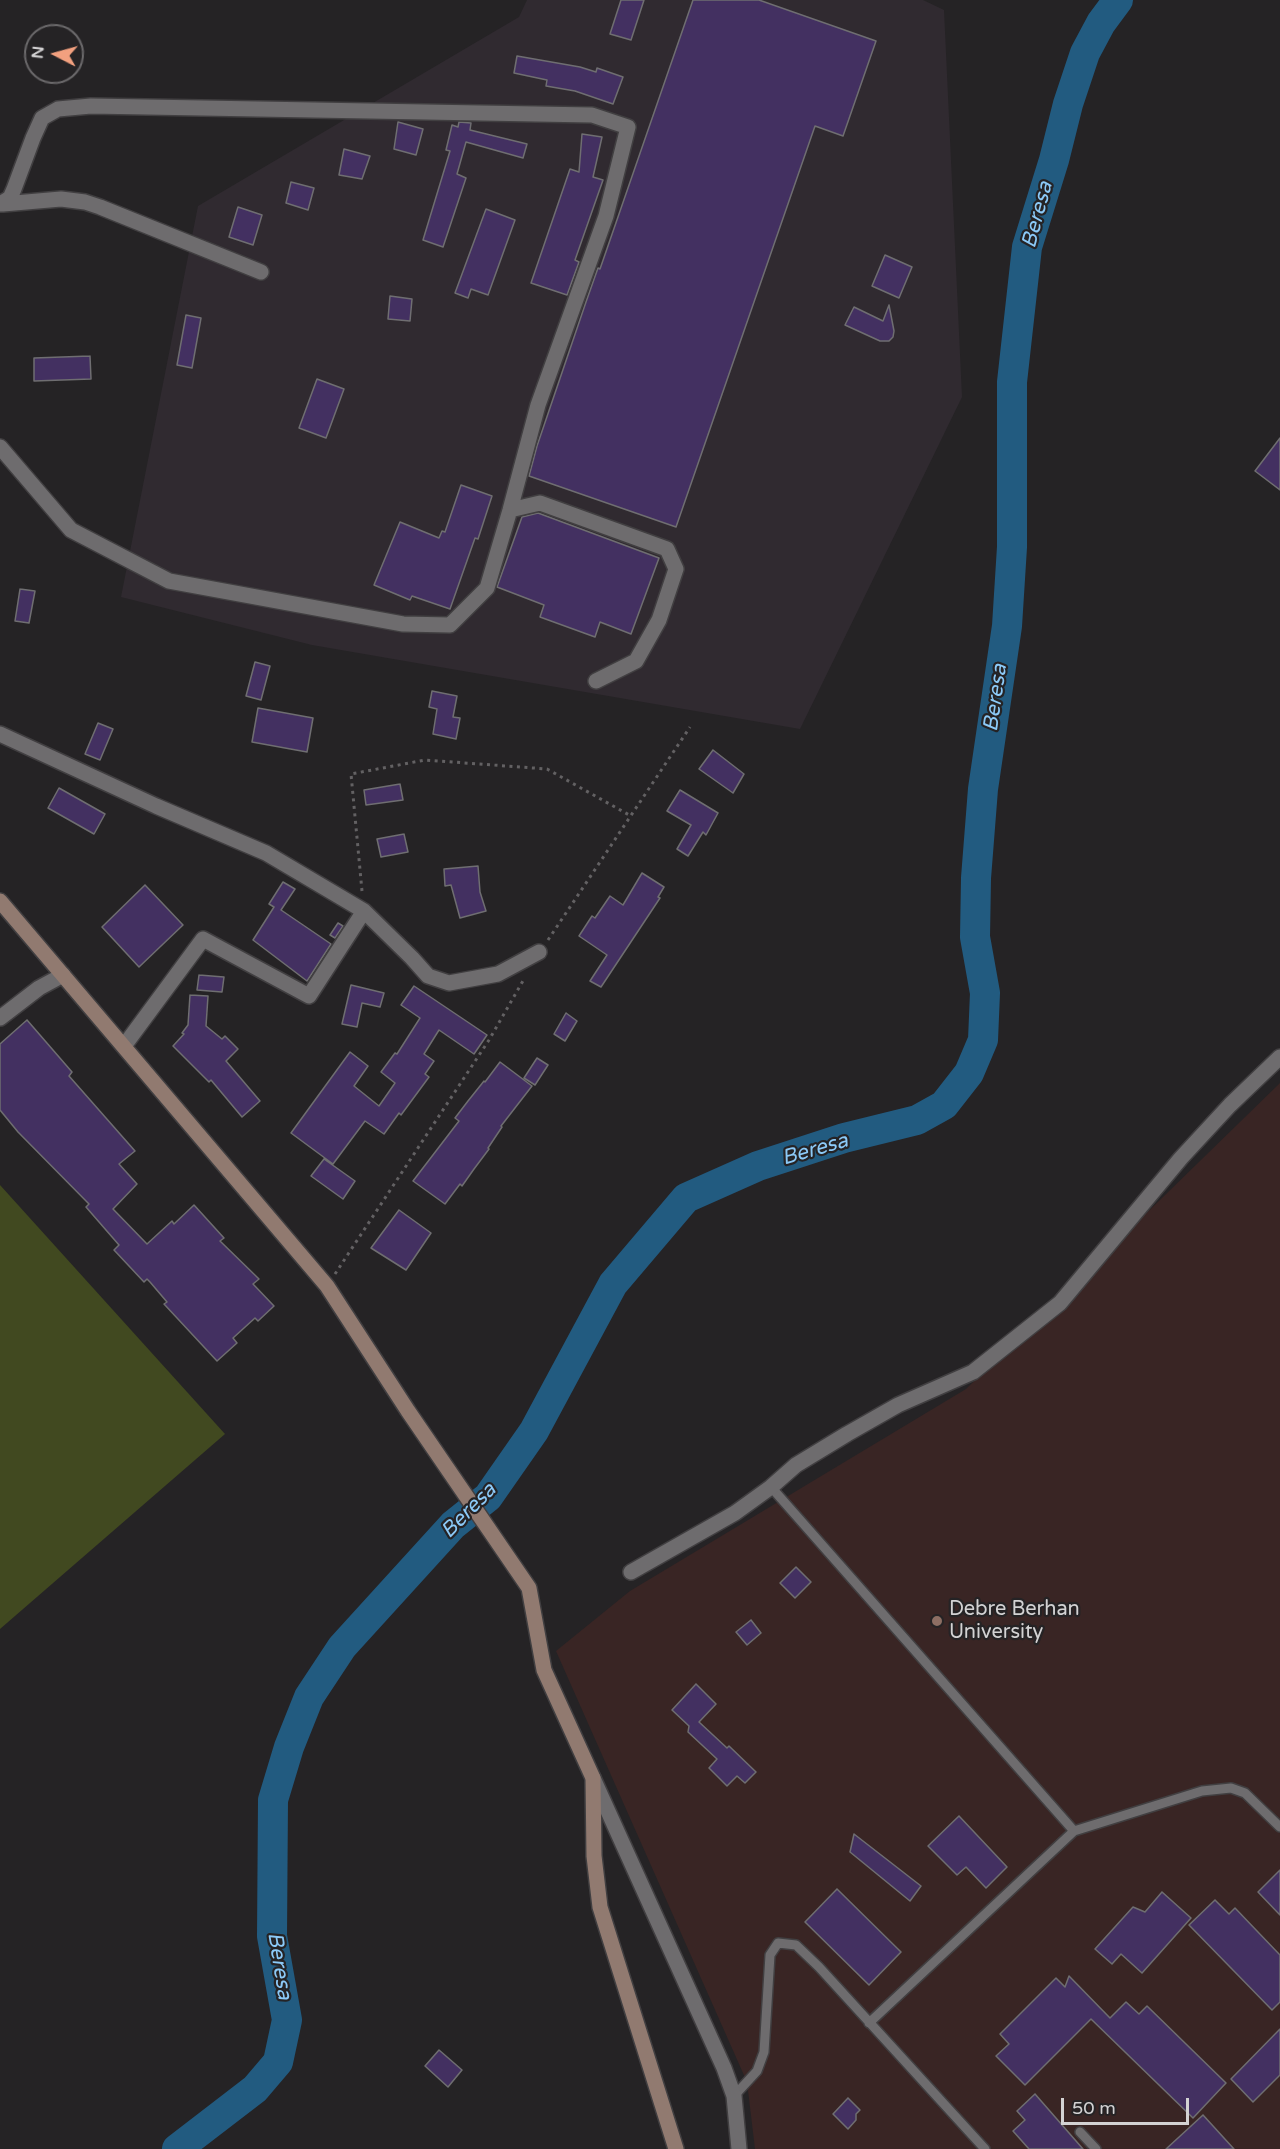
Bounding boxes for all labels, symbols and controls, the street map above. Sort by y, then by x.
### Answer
north arrow [24,24,84,84]
text: N [27,45,49,60]
water label: Beresa [1017,179,1059,251]
water label: Beresa [979,663,1013,733]
water label: Beresa [779,1129,851,1171]
water label: Beresa [436,1478,502,1544]
place label: Debre Berhan University [949,1598,1080,1645]
marker: Debre Berhan University [930,1614,944,1628]
water label: Beresa [261,1931,297,2001]
scale bar [1064,2086,1192,2124]
text: 50 m [1072,2097,1116,2119]

